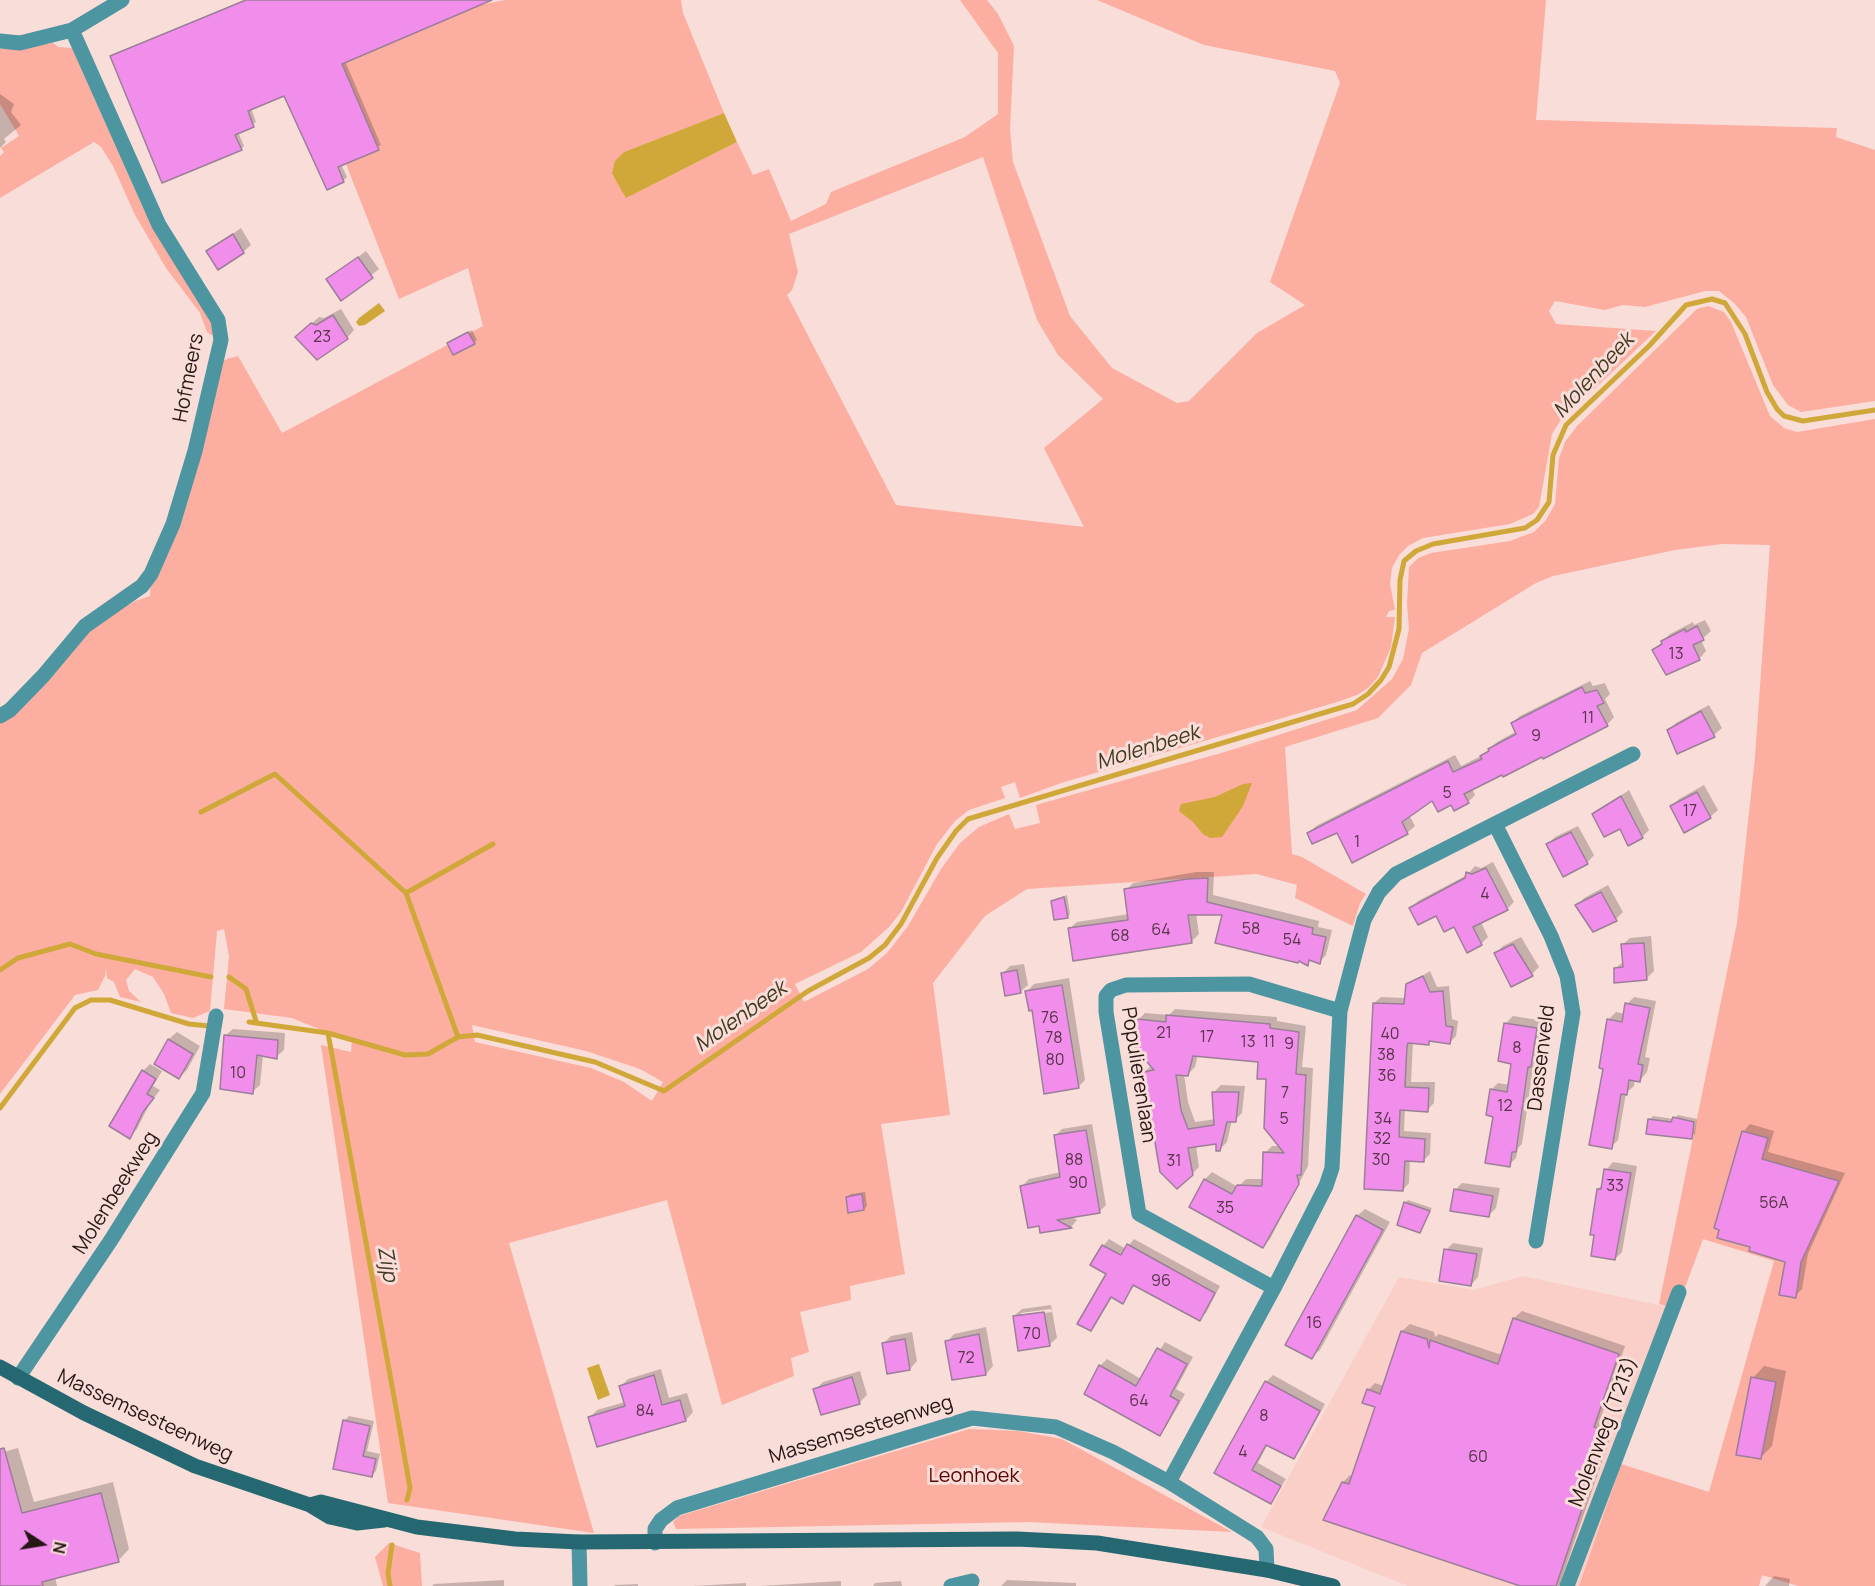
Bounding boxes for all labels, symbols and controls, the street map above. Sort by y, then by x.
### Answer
house number: 23 [313,328,331,348]
water label: Molenbeek [1548,328,1640,424]
street label: Hofmeers [169,331,209,425]
house number: 13 [1668,645,1684,665]
house number: 11 [1582,709,1594,729]
water label: Molenbeek [1093,720,1203,776]
house number: 9 [1531,727,1541,747]
house number: 5 [1442,784,1452,804]
house number: 17 [1683,802,1697,822]
house number: 1 [1354,833,1360,853]
house number: 4 [1480,885,1490,905]
house number: 58 [1242,920,1260,940]
house number: 64 [1151,921,1171,941]
house number: 68 [1110,927,1130,947]
house number: 54 [1283,931,1301,951]
water label: Molenbeek [690,976,792,1058]
street label: Dassenveld [1524,1004,1560,1112]
street label: Populierenlaan [1115,1005,1161,1145]
house number: 76 [1041,1009,1059,1029]
house number: 21 [1156,1024,1172,1044]
house number: 40 [1380,1025,1400,1045]
house number: 17 [1200,1028,1214,1048]
house number: 78 [1045,1029,1063,1049]
house number: 13 [1240,1033,1256,1053]
house number: 11 [1263,1033,1275,1053]
house number: 9 [1284,1035,1294,1055]
house number: 8 [1512,1039,1522,1059]
house number: 38 [1377,1046,1395,1066]
house number: 80 [1045,1051,1065,1071]
house number: 10 [230,1064,246,1084]
house number: 36 [1378,1067,1396,1087]
house number: 7 [1281,1084,1289,1104]
house number: 12 [1497,1097,1513,1117]
house number: 5 [1279,1110,1289,1130]
house number: 34 [1374,1110,1392,1130]
street label: Molenbeekweg [69,1127,163,1259]
house number: 32 [1373,1130,1391,1150]
house number: 88 [1065,1151,1083,1171]
house number: 30 [1372,1151,1390,1171]
house number: 31 [1166,1152,1182,1172]
house number: 90 [1068,1174,1088,1194]
house number: 33 [1606,1177,1624,1197]
house number: 56A [1759,1194,1789,1214]
house number: 35 [1216,1199,1234,1219]
water label: Zijp [372,1244,402,1284]
house number: 96 [1151,1272,1171,1292]
house number: 16 [1306,1314,1322,1334]
house number: 70 [1023,1325,1041,1345]
house number: 72 [957,1349,975,1369]
street label: Molenweg (T213) [1564,1354,1644,1510]
street label: Massemsesteenweg [53,1365,237,1467]
street label: Massemsesteenweg [766,1391,956,1469]
house number: 64 [1129,1392,1149,1412]
house number: 84 [636,1402,654,1422]
house number: 8 [1259,1407,1269,1427]
house number: 4 [1238,1443,1248,1463]
house number: 60 [1468,1448,1488,1468]
park label: Leonhoek [929,1464,1019,1488]
north arrow [12,1514,72,1574]
text: N [48,1540,72,1556]

